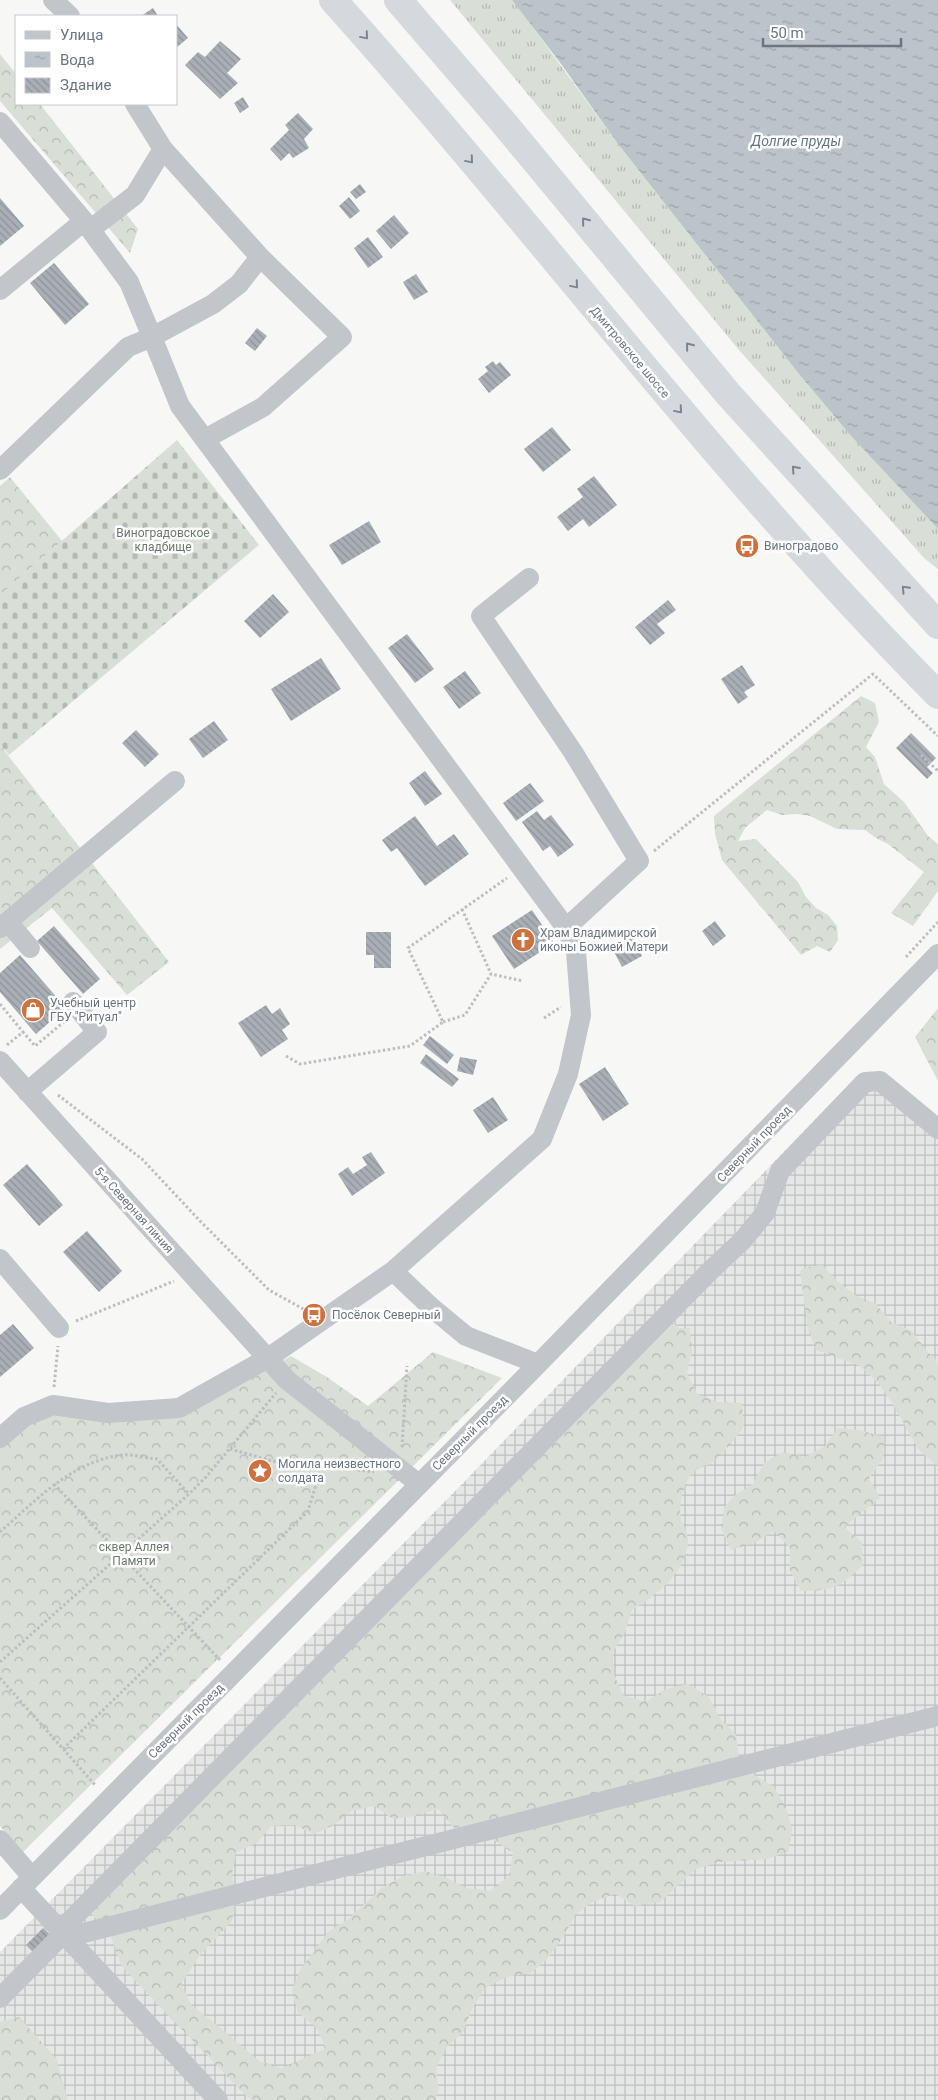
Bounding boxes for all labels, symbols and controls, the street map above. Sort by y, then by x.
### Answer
legend [15,15,178,105]
scale bar [763,15,900,47]
text: 50 m [770,24,804,42]
text: Улица [60,26,103,44]
one-way arrow [360,31,369,40]
text: Вода [60,51,95,69]
text: Здание [60,76,111,94]
water label: Долгие пруды [750,133,841,149]
one-way arrow [465,155,474,164]
one-way arrow [583,218,591,227]
one-way arrow [569,279,577,288]
street label: Дмитровское шоссе [588,303,672,401]
one-way arrow [685,343,694,352]
one-way arrow [673,404,681,413]
one-way arrow [792,465,801,474]
park label: Виноградовское кладбище [116,526,210,554]
bus stop icon: Виноградово [734,533,760,559]
place label: Виноградово [764,539,838,553]
one-way arrow [902,585,911,594]
place label: Храм Владимирской иконы Божией Матери [540,926,668,954]
church icon: Храм Владимирской иконы Божией Матери [510,927,536,953]
place label: Учебный центр ГБУ "Ритуал" [50,996,136,1024]
shop icon: Учебный центр ГБУ "Ритуал" [20,997,46,1023]
street label: Северный проезд [714,1103,794,1185]
street label: 5-я Северная линия [92,1164,176,1256]
bus stop icon: Посёлок Северный [301,1302,327,1328]
place label: Посёлок Северный [332,1308,441,1322]
street label: Северный проезд [430,1393,510,1473]
place label: Могила неизвестного солдата [278,1457,401,1485]
place icon: Могила неизвестного солдата [247,1458,273,1484]
park label: сквер Аллея Памяти [99,1540,169,1568]
street label: Северный проезд [146,1681,226,1761]

